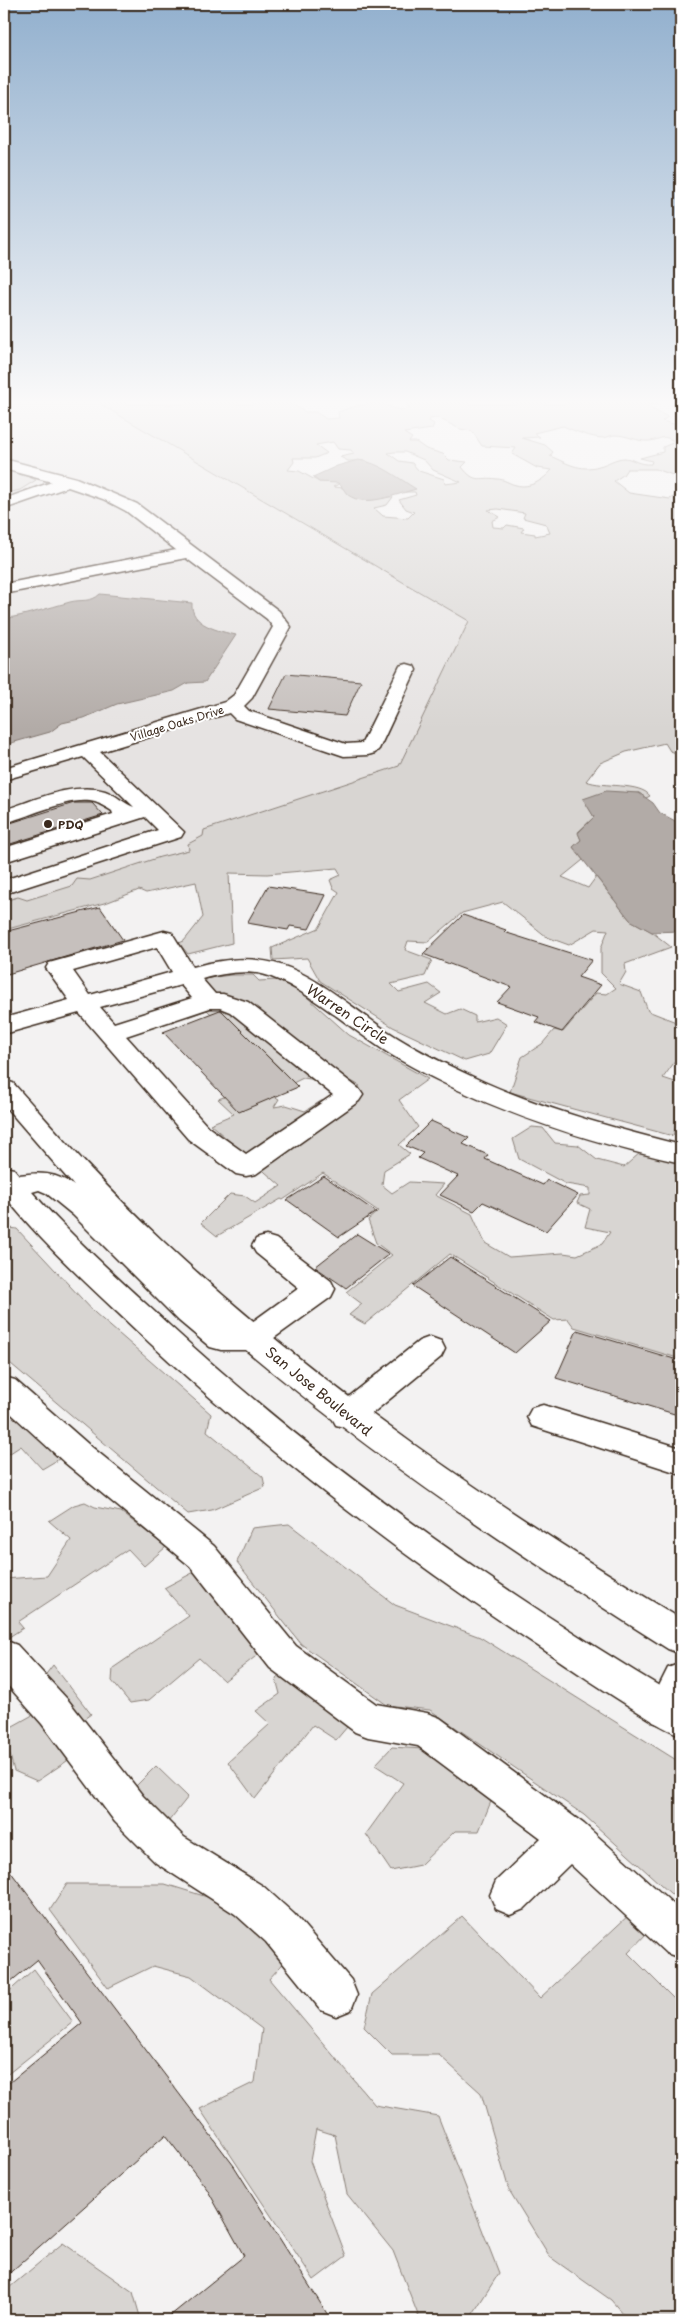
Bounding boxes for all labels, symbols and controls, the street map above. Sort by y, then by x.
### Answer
street label: Village Oaks Drive [128,701,226,745]
place label: PDQ [58,816,83,833]
marker: PDQ [42,818,54,830]
street label: Warren Circle [303,979,393,1049]
street label: San Jose Boulevard [261,1341,377,1441]

